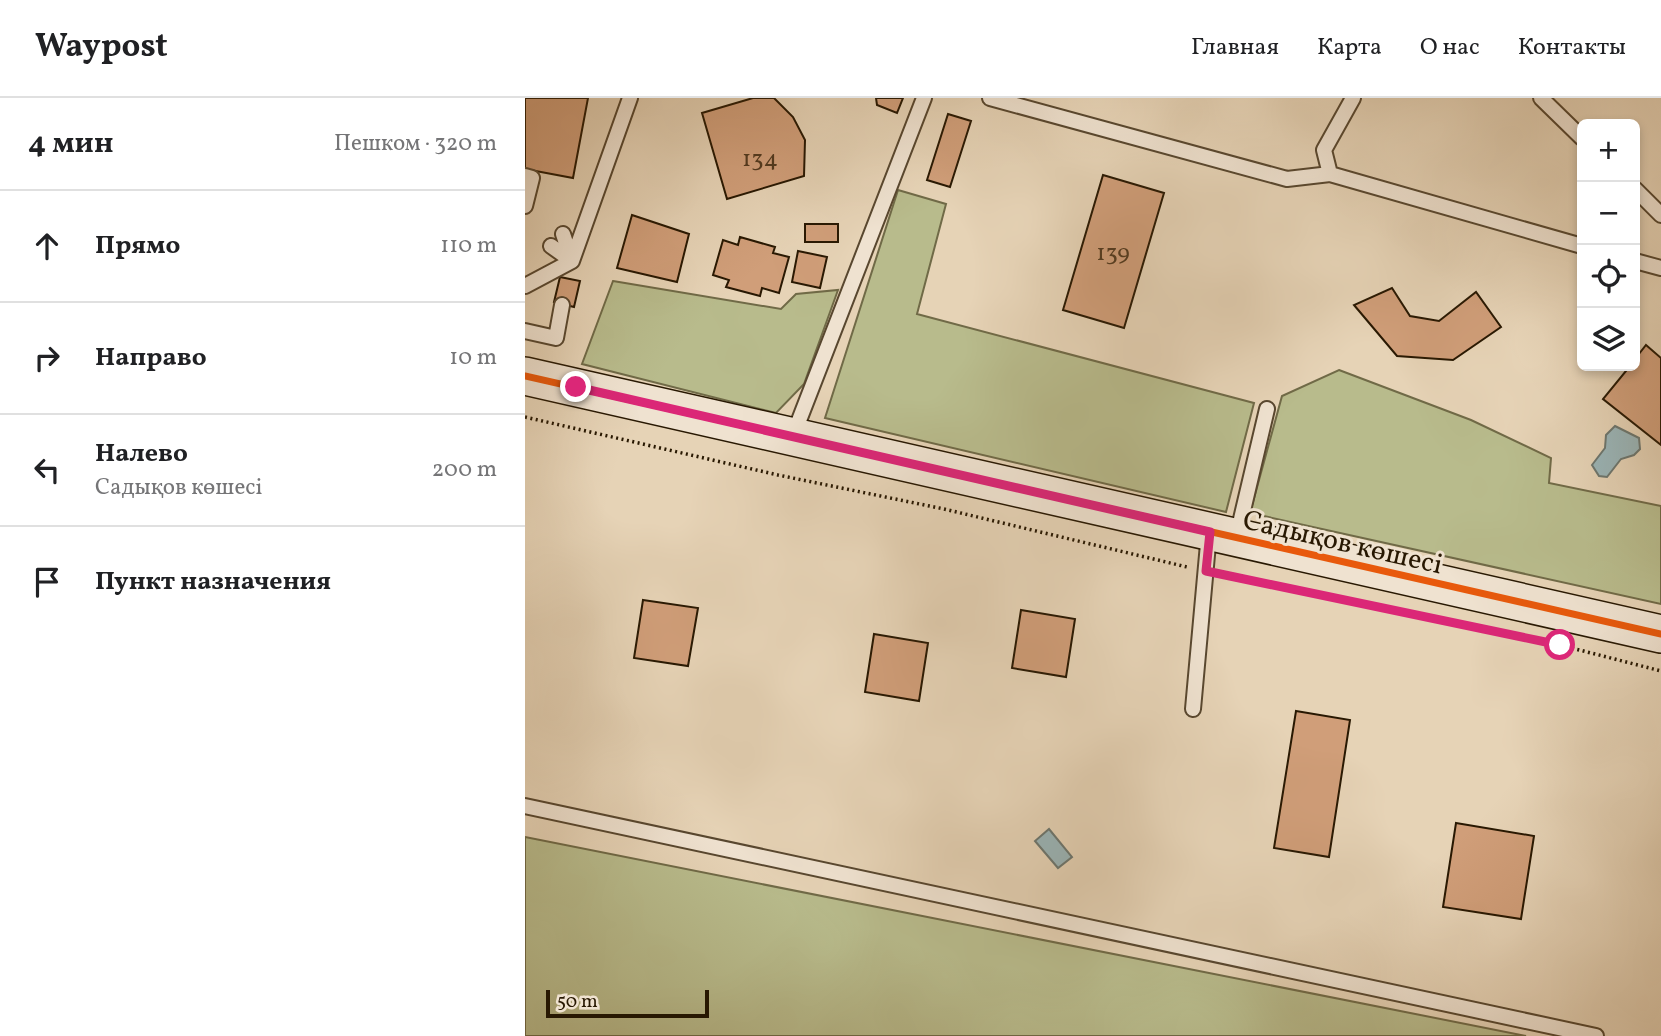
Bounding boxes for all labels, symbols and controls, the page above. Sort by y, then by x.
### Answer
text: Waypost [35,25,168,71]
text: Главная [1191,31,1279,65]
text: Карта [1317,31,1382,65]
text: О нас [1420,31,1480,65]
text: Контакты [1518,31,1626,65]
map controls [1577,119,1640,371]
button: + [1577,119,1640,182]
text: 4 мин [28,123,113,165]
text: Пешком · 320 m [334,128,497,160]
house number: 134 [742,143,778,177]
button: − [1577,182,1640,245]
icon: ahead [28,227,66,265]
text: Прямо [95,228,180,264]
text: 110 m [440,230,497,262]
house number: 139 [1096,237,1130,271]
button: locate [1577,245,1640,308]
button: layers [1577,308,1640,371]
icon: right [28,339,66,377]
text: Направо [95,340,207,376]
text: 10 m [449,342,497,374]
route end [560,371,591,402]
text: Налево [95,436,188,472]
icon: left [28,451,66,489]
text: 200 m [432,454,497,486]
text: Садықов көшесі [95,472,263,504]
street label: Садықов көшесі [1239,501,1446,585]
icon: arrive [28,563,66,601]
text: Пункт назначения [95,564,331,600]
route start [1544,629,1575,660]
scale bar [546,987,709,1019]
text: 50 m [557,989,598,1015]

